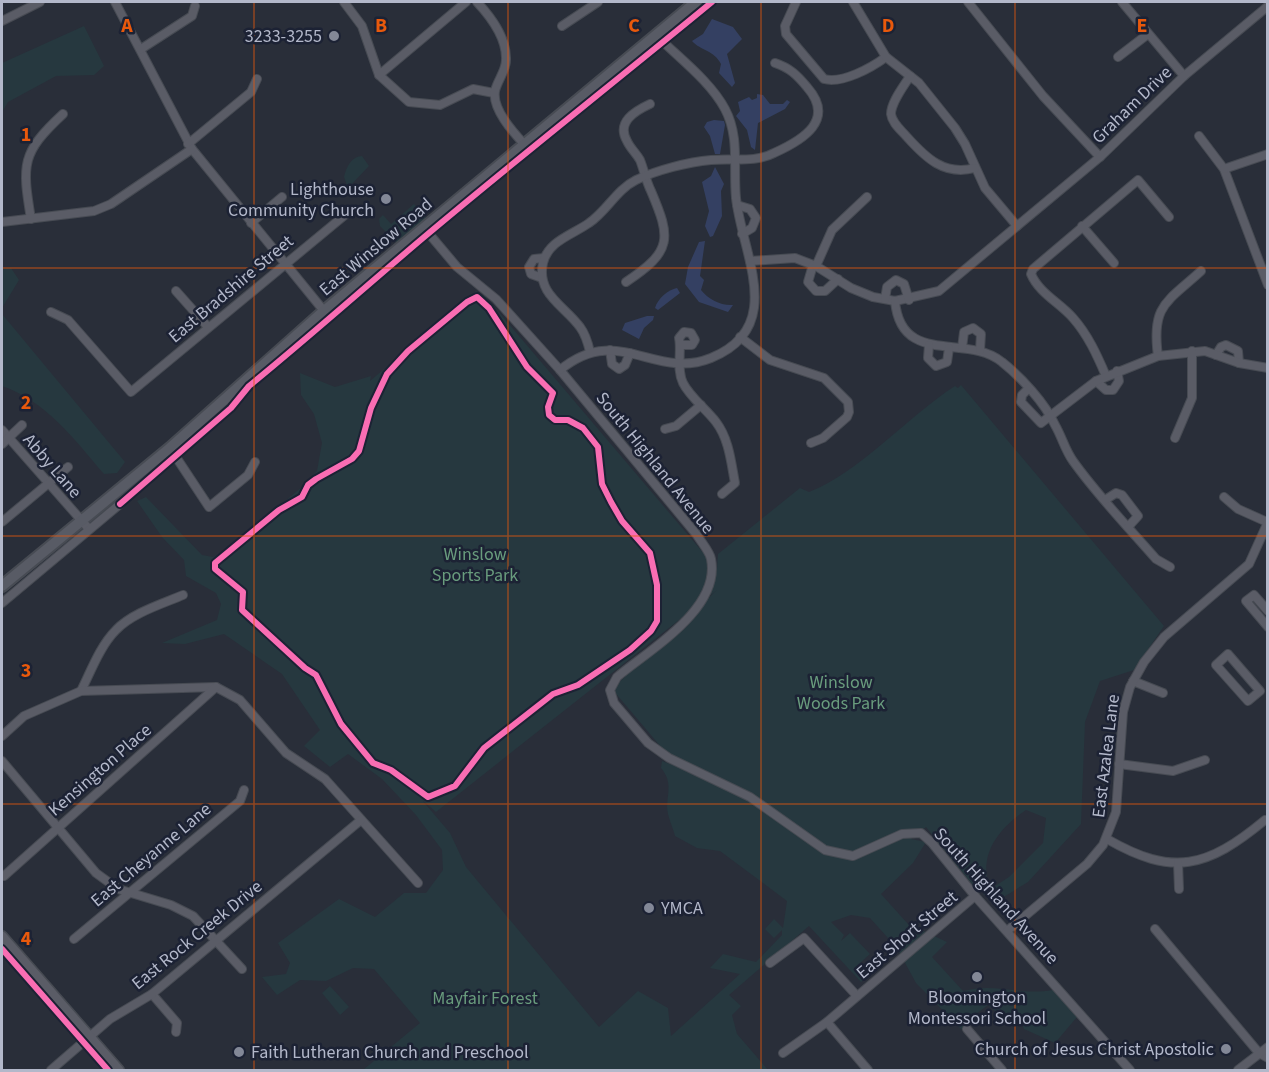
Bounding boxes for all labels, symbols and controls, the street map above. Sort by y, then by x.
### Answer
text: A [120,12,133,40]
text: B [375,12,387,40]
text: C [628,12,640,40]
text: D [882,12,894,40]
text: E [1137,12,1147,40]
place label: 3233-3255 [245,24,322,49]
marker: 3233-3255 [327,29,341,43]
street label: Graham Drive [1086,60,1178,150]
text: 1 [21,121,31,149]
place label: Lighthouse Community Church [228,177,374,223]
street label: East Winslow Road [314,192,438,302]
marker: Lighthouse Community Church [379,192,393,206]
street label: East Bradshire Street [163,229,299,349]
street label: South Highland Avenue [590,387,720,539]
text: 2 [21,389,31,417]
street label: Abby Lane [17,428,87,504]
park label: Winslow Sports Park [432,542,518,588]
text: 3 [21,657,31,685]
park label: Winslow Woods Park [797,670,885,716]
street label: East Azalea Lane [1086,693,1126,819]
street label: Kensington Place [43,718,157,822]
street label: East Cheyanne Lane [85,797,217,913]
street label: South Highland Avenue [928,822,1064,970]
street label: East Rock Creek Drive [126,874,268,996]
street label: East Short Street [851,885,963,985]
place label: YMCA [660,896,703,921]
marker: YMCA [642,901,656,915]
text: 4 [21,925,32,953]
marker: Bloomington Montessori School [970,970,984,984]
place label: Bloomington Montessori School [908,985,1046,1031]
park label: Mayfair Forest [432,986,538,1011]
place label: Church of Jesus Christ Apostolic [975,1037,1214,1062]
place label: Faith Lutheran Church and Preschool [251,1040,529,1065]
marker: Church of Jesus Christ Apostolic [1219,1042,1233,1056]
marker: Faith Lutheran Church and Preschool [232,1045,246,1059]

